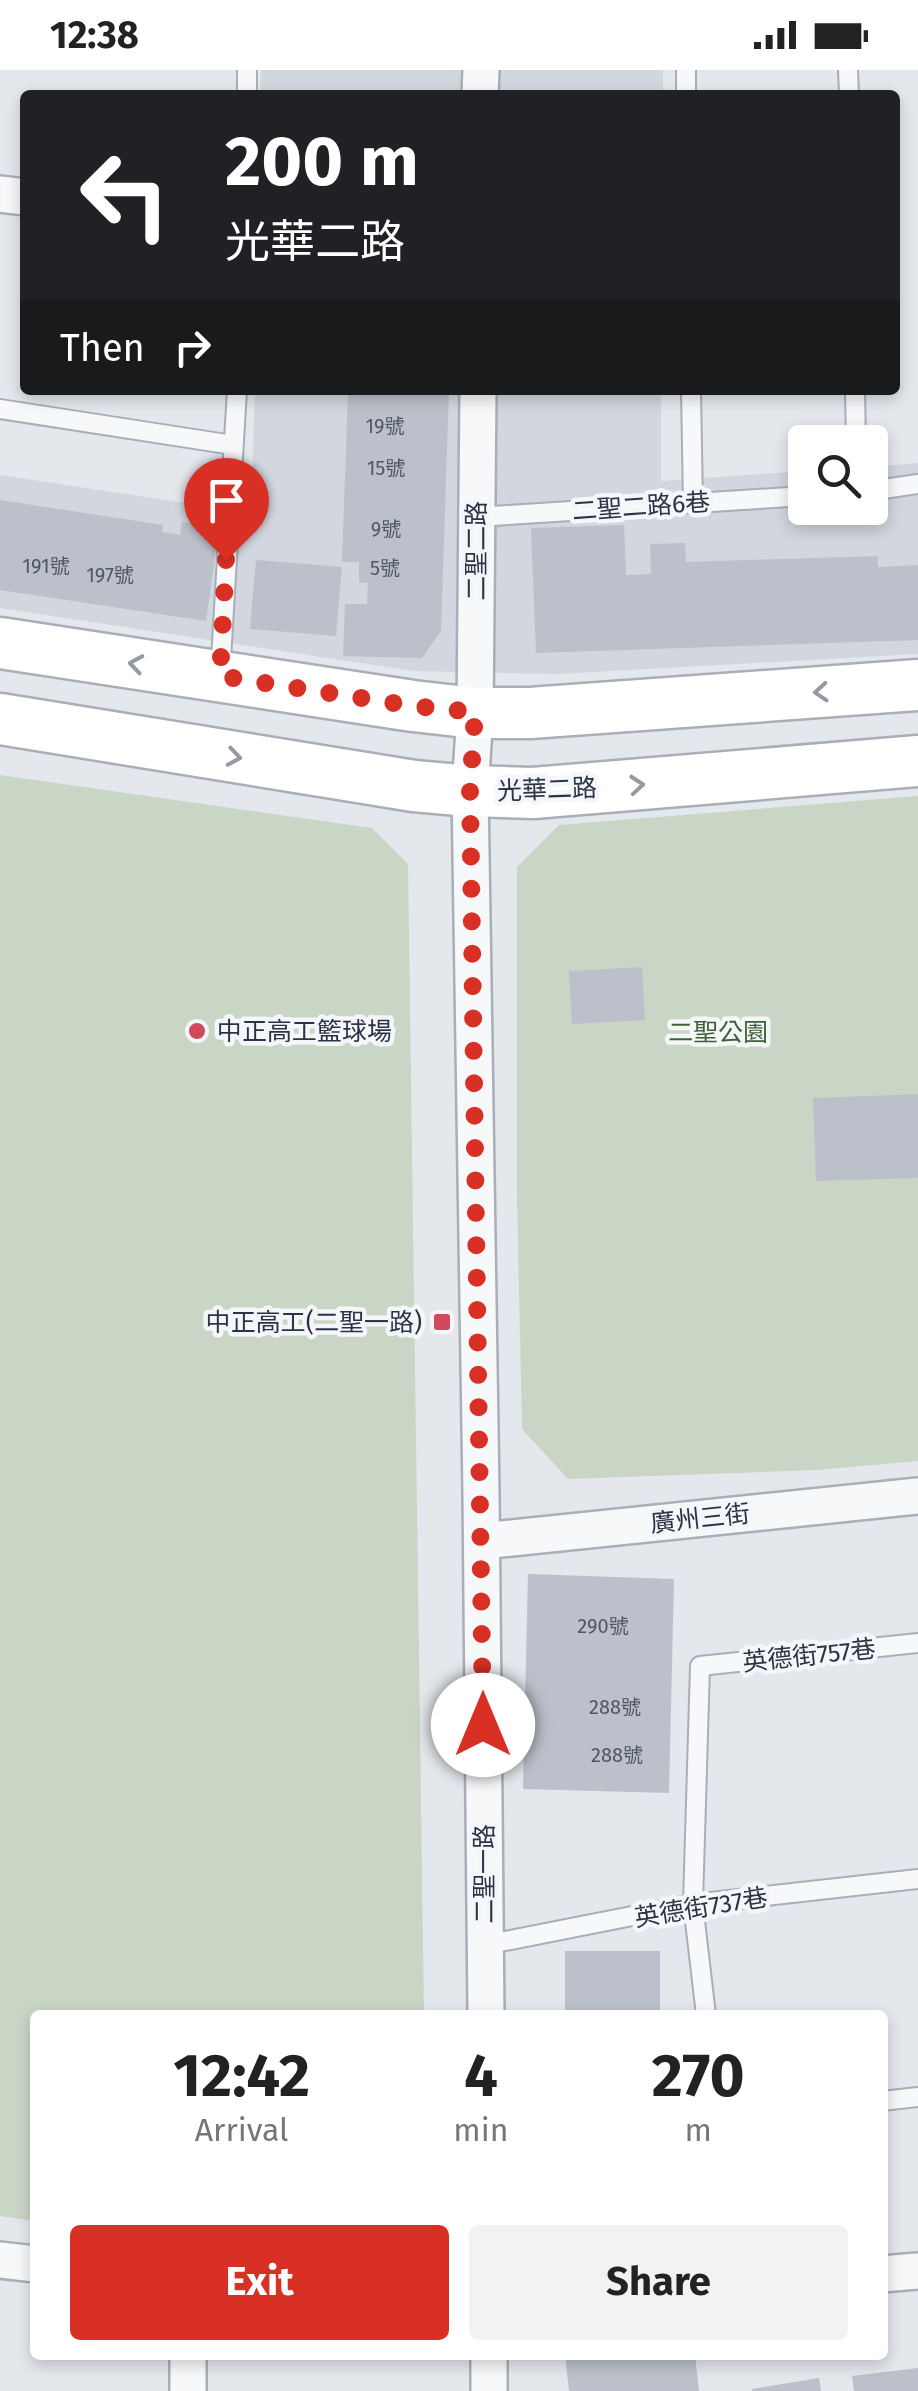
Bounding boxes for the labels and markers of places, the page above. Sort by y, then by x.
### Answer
pin [184,458,269,561]
place label: 中正高工籃球場 [217,1017,392,1047]
marker: 中正高工籃球場 [186,1020,208,1042]
place label: 中正高工(二聖一路) [206,1308,422,1338]
marker: 中正高工(二聖一路) [431,1311,453,1333]

